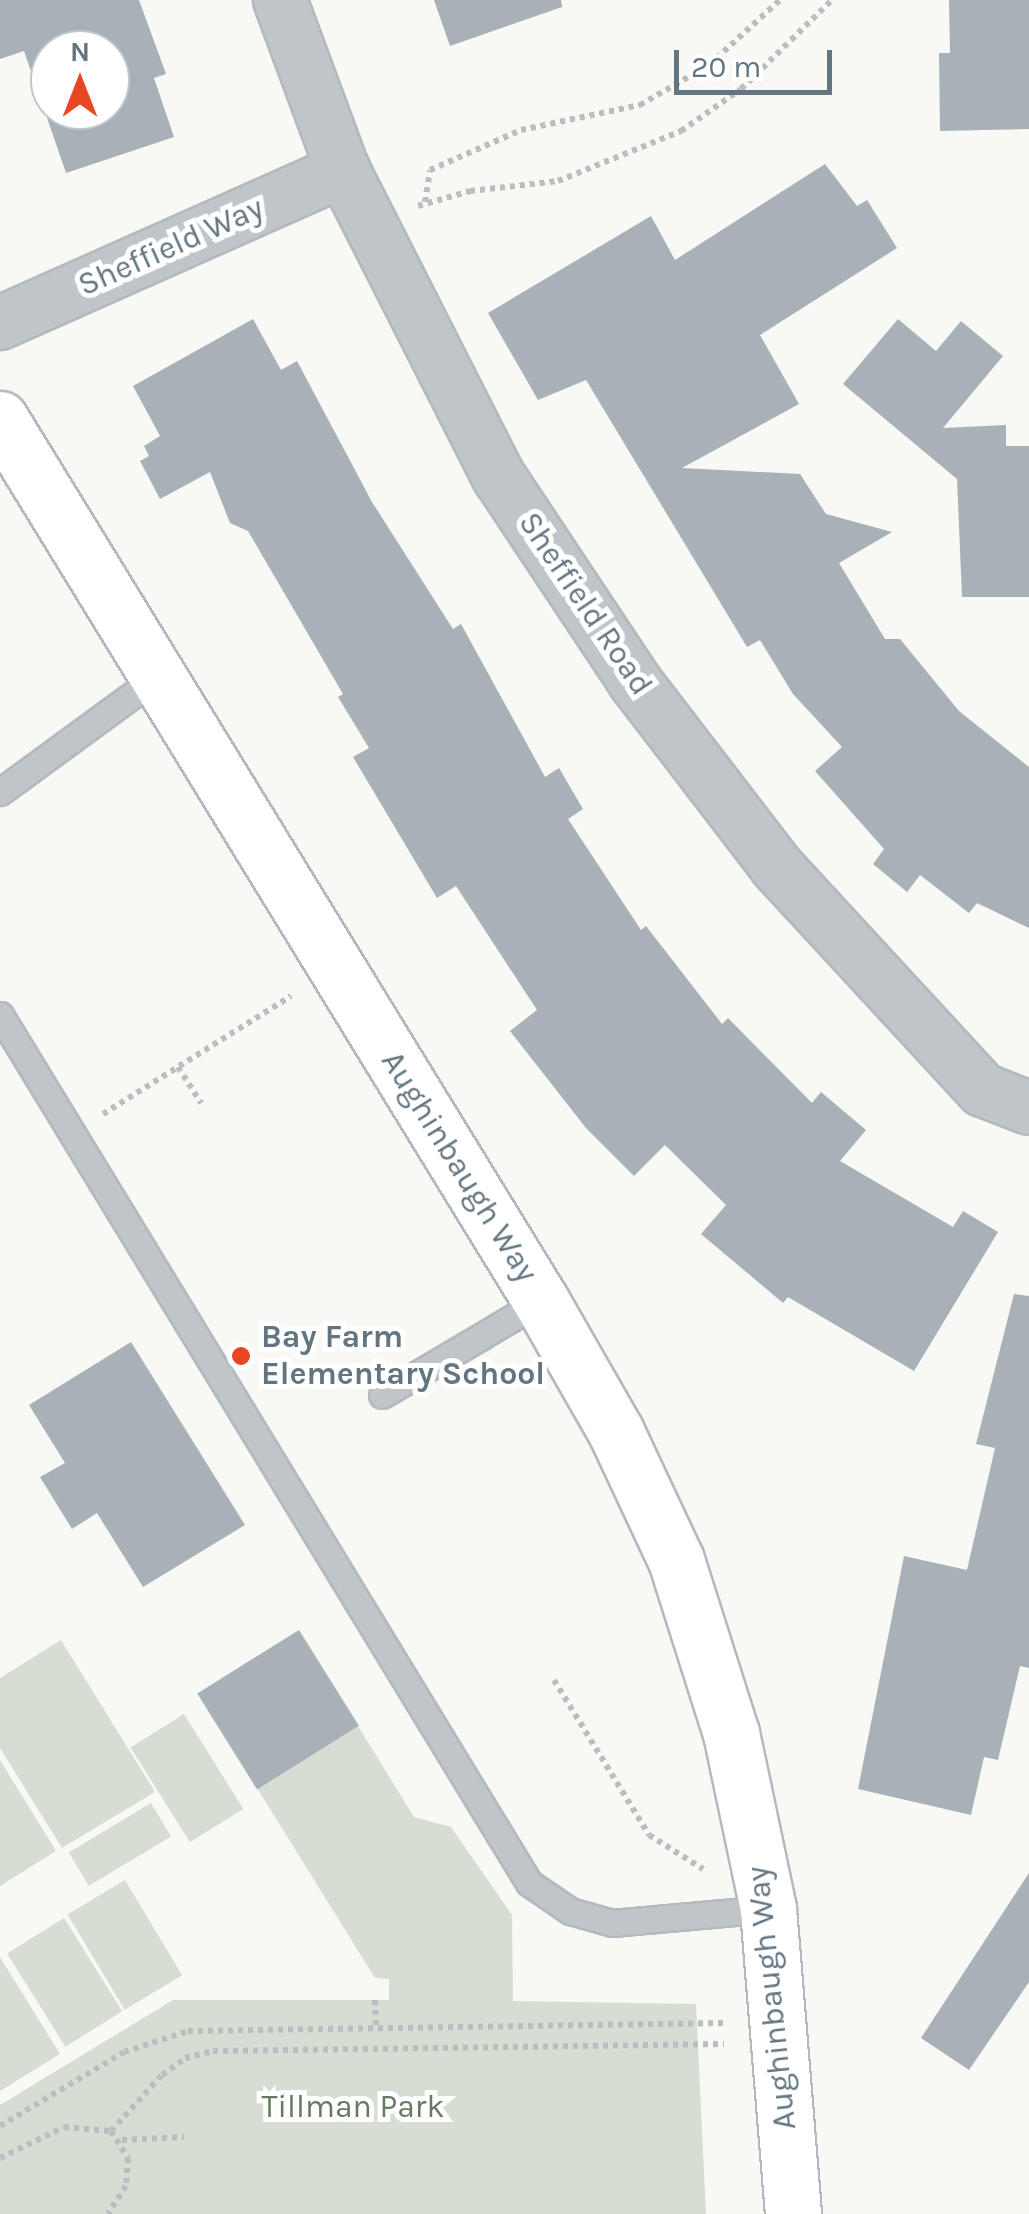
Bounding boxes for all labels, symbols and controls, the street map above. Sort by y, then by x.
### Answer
north arrow [30,30,130,130]
scale bar [679,30,836,92]
text: N [70,35,90,68]
text: 20 m [691,49,761,85]
street label: Sheffield Way [72,189,270,305]
street label: Sheffield Road [510,505,660,703]
street label: Aughinbaugh Way [373,1044,545,1290]
place label: Bay Farm Elementary School [261,1319,545,1394]
marker: Bay Farm Elementary School [230,1345,252,1367]
street label: Aughinbaugh Way [739,1864,805,2132]
park label: Tillman Park [262,2088,444,2126]

